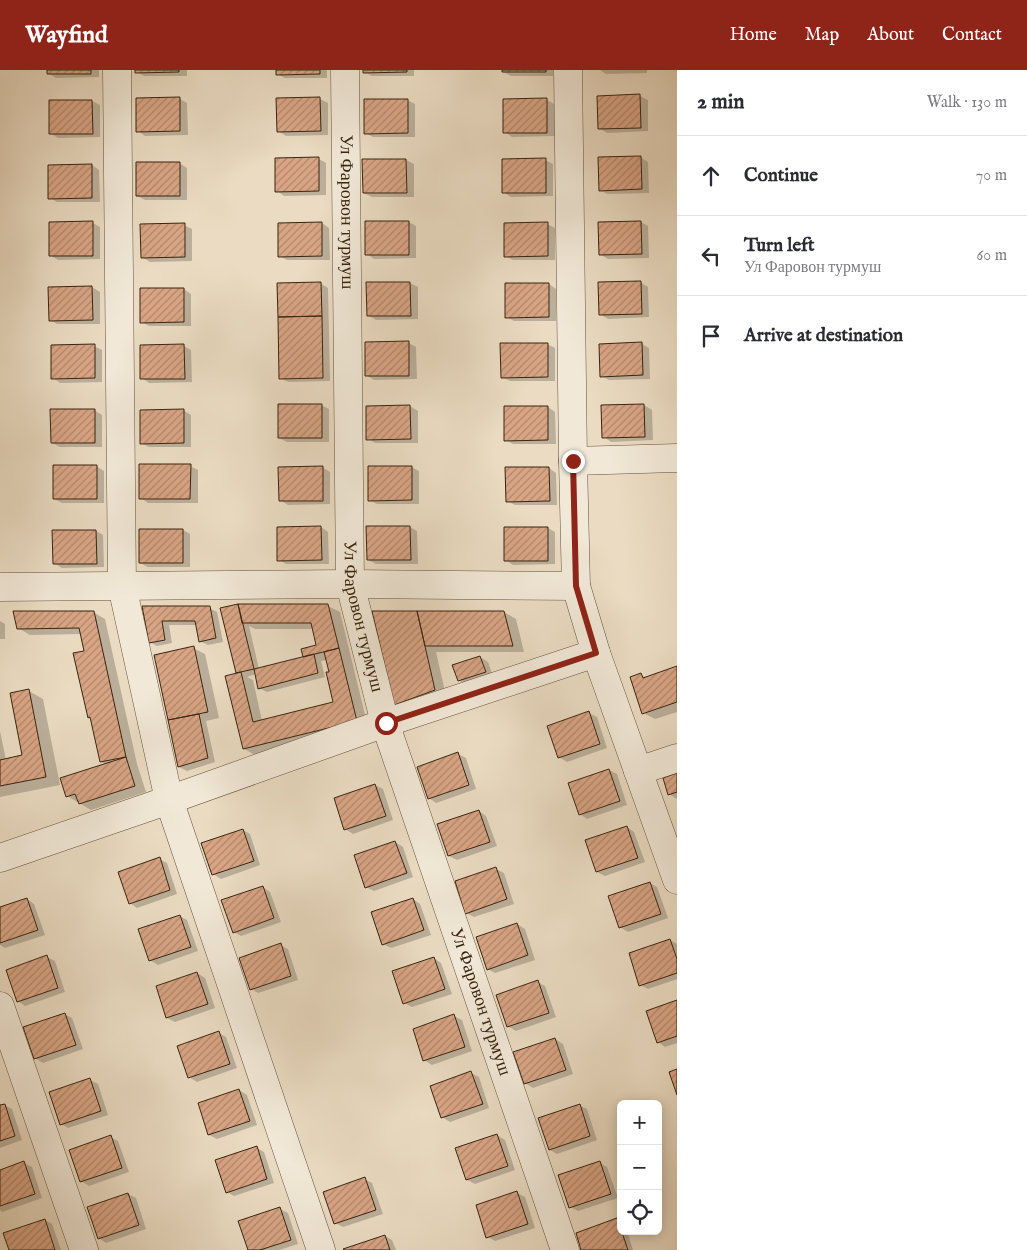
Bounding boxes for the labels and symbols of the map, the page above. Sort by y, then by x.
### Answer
street label: Ул Фаровон турмуш [334,135,359,289]
route end [562,450,585,473]
street label: Ул Фаровон турмуш [338,541,388,695]
route start [375,712,398,735]
street label: Ул Фаровон турмуш [444,925,516,1079]

